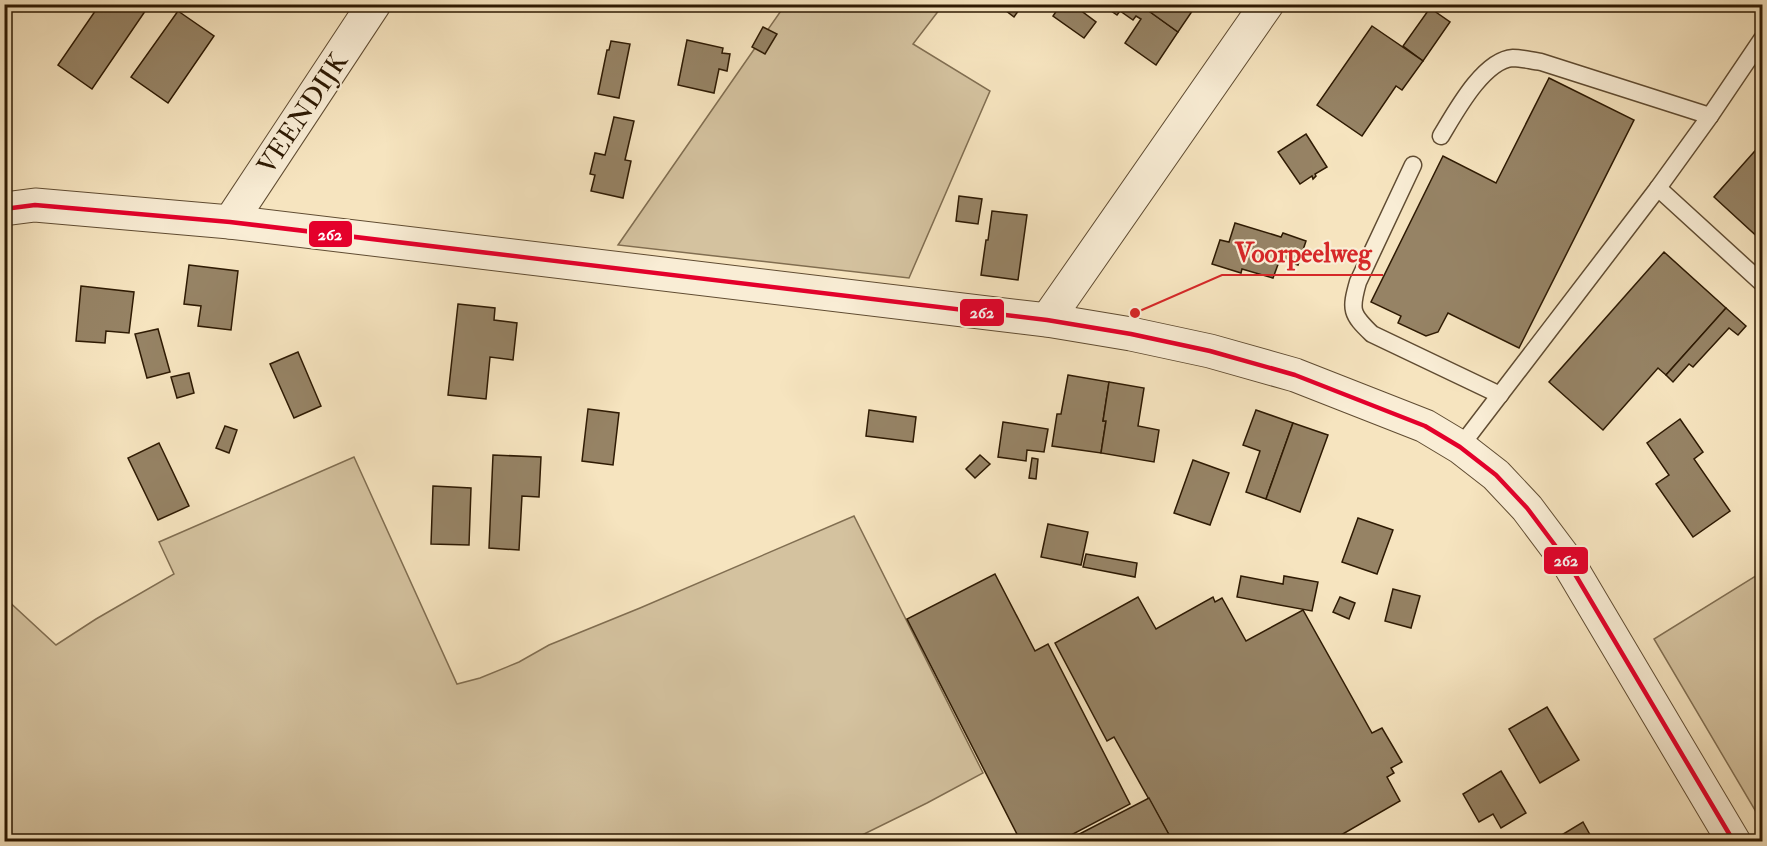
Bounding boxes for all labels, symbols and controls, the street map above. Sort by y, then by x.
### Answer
street label: VEENDIJK [251,46,355,180]
line badge: 262 [308,220,353,248]
text: 262 [318,225,342,245]
callout: Voorpeelweg [1222,230,1383,275]
text: Voorpeelweg [1234,237,1373,271]
line badge: 262 [959,298,1005,327]
text: 262 [970,303,994,323]
line badge: 262 [1543,546,1589,575]
text: 262 [1554,551,1578,571]

